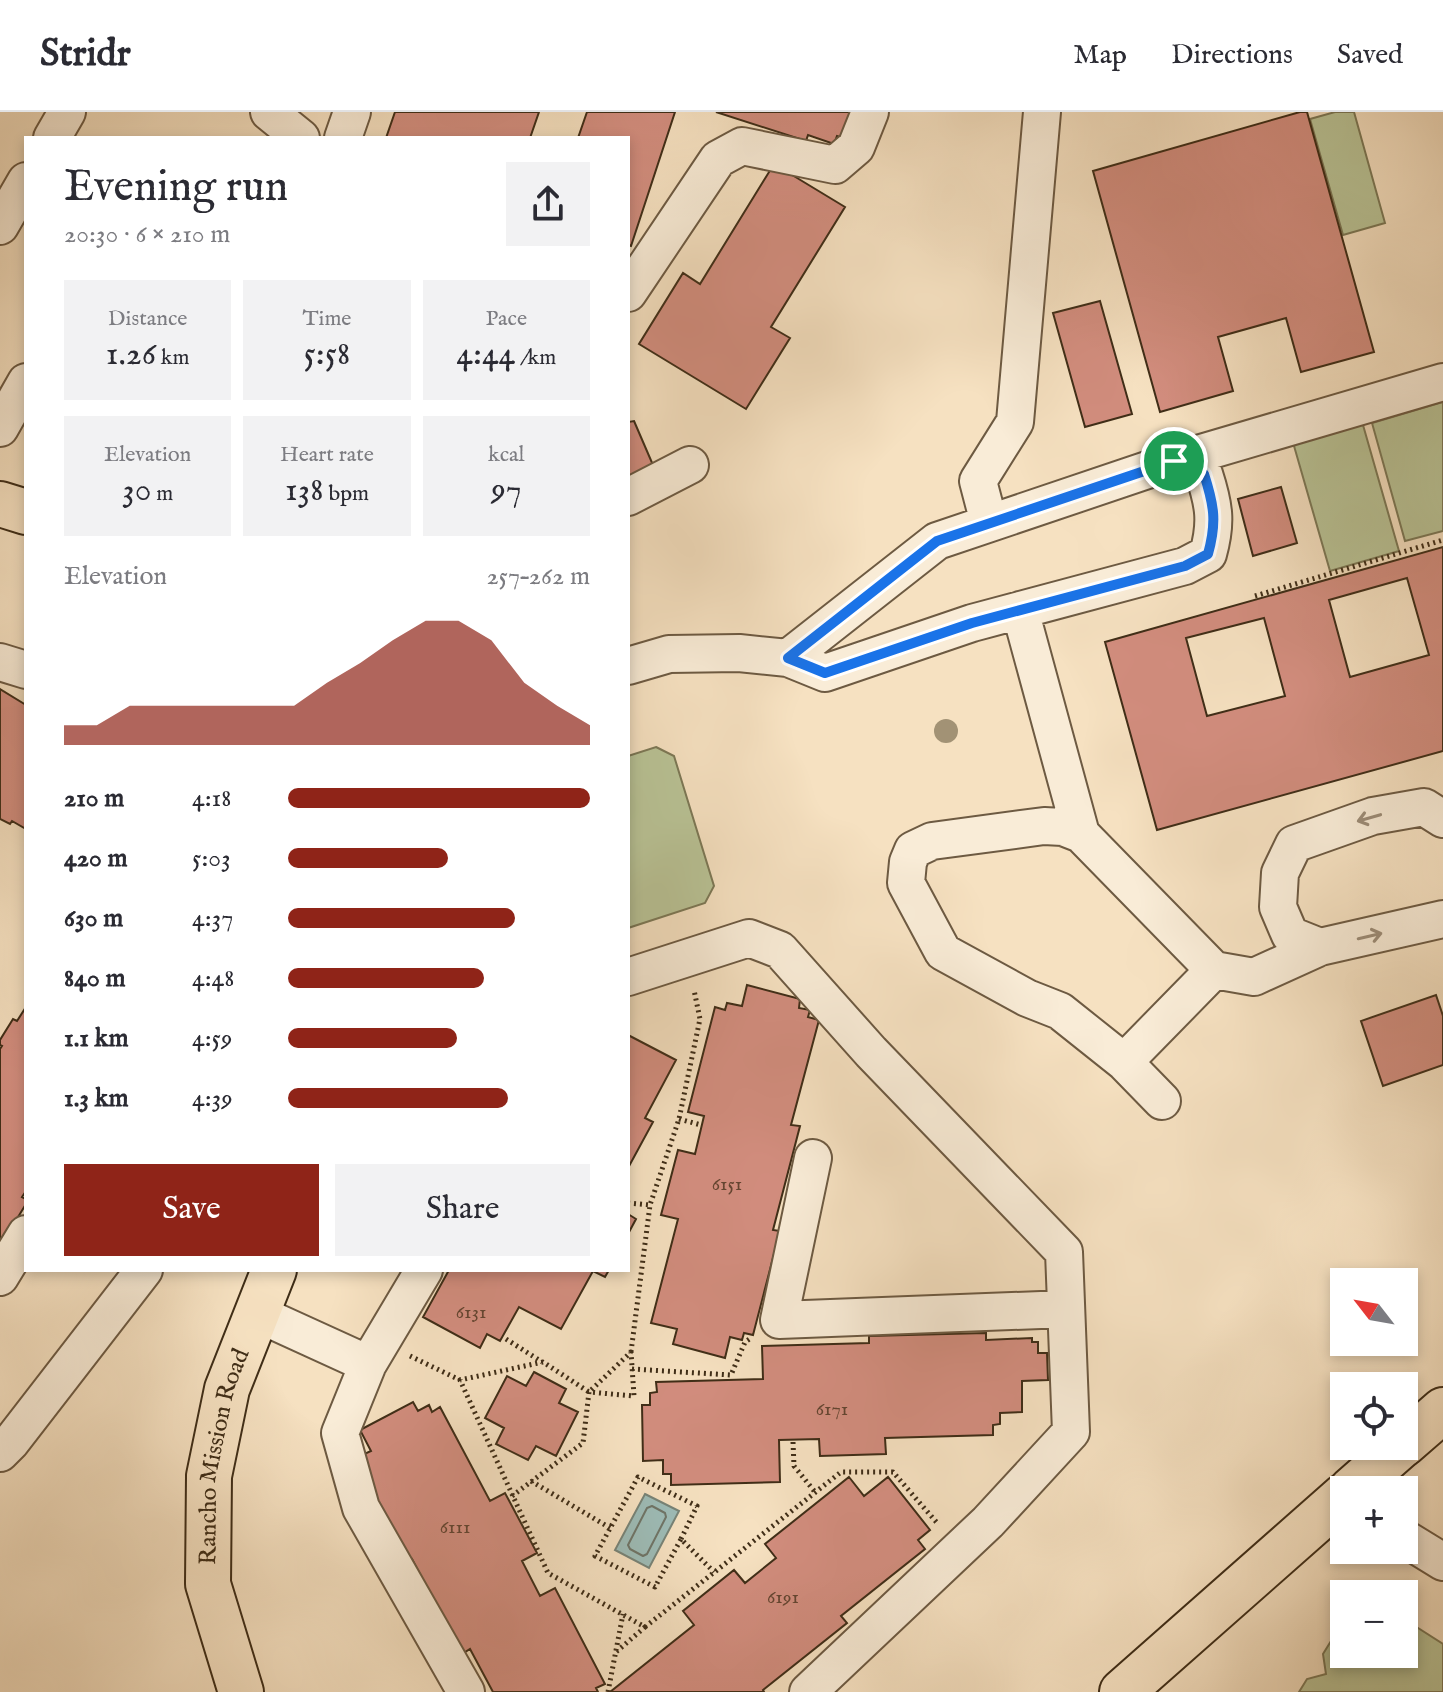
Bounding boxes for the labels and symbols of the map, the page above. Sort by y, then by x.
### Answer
pin [1140,427,1208,495]
one-way arrow [1357,811,1383,826]
one-way arrow [1356,928,1382,943]
house number: 6151 [712,1172,742,1197]
north arrow [1330,1268,1418,1356]
house number: 6131 [456,1300,486,1325]
street label: Rancho Mission Road [193,1344,257,1565]
house number: 6171 [816,1397,848,1422]
house number: 6111 [440,1515,470,1540]
house number: 6191 [767,1585,799,1610]

